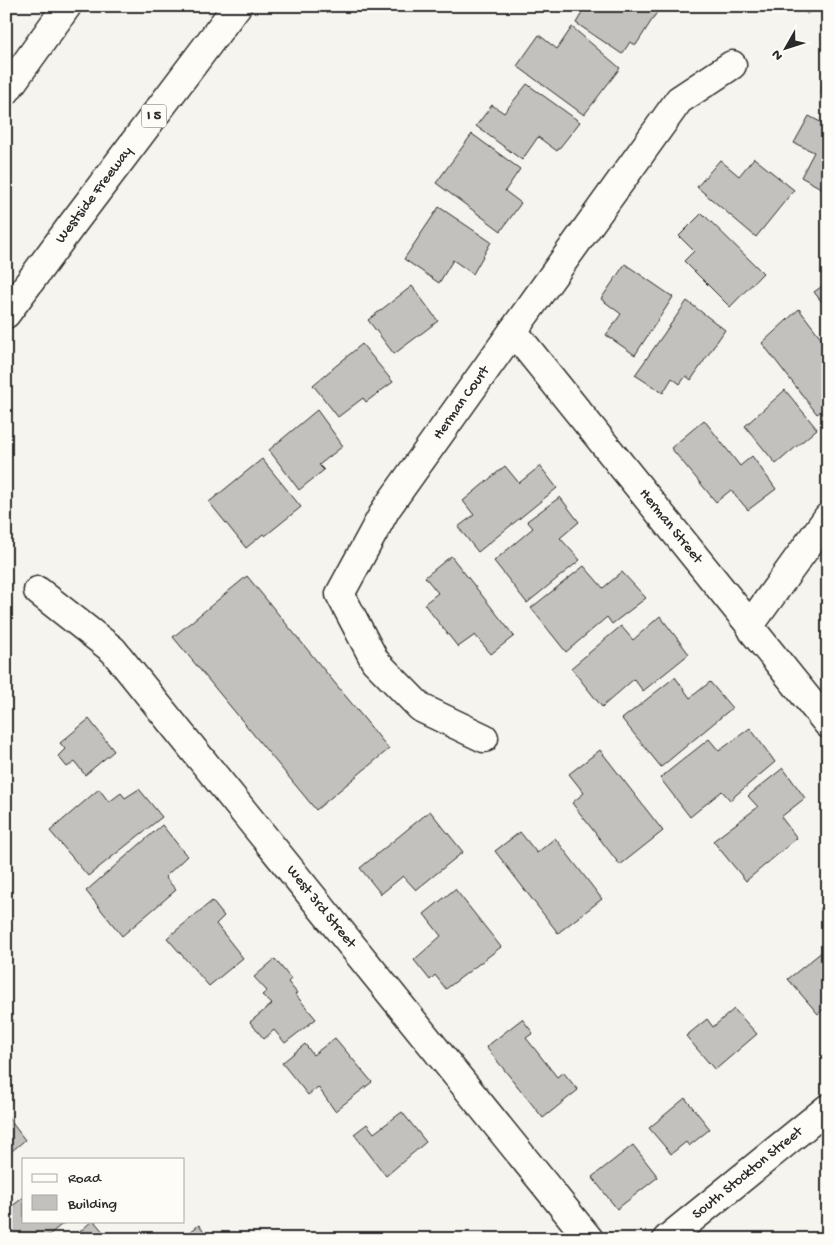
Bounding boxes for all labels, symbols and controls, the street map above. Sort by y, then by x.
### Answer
north arrow [762,22,812,72]
text: N [768,46,787,64]
road number: I 5 [142,104,166,128]
street label: Westside Freeway [52,143,137,247]
street label: Herman Court [429,361,495,443]
street label: Herman Street [635,485,707,569]
street label: West 3rd Street [282,862,361,954]
street label: South Stockton Street [689,1122,808,1224]
legend [22,1158,185,1222]
text: Road [68,1170,102,1188]
text: Building [67,1196,117,1214]

